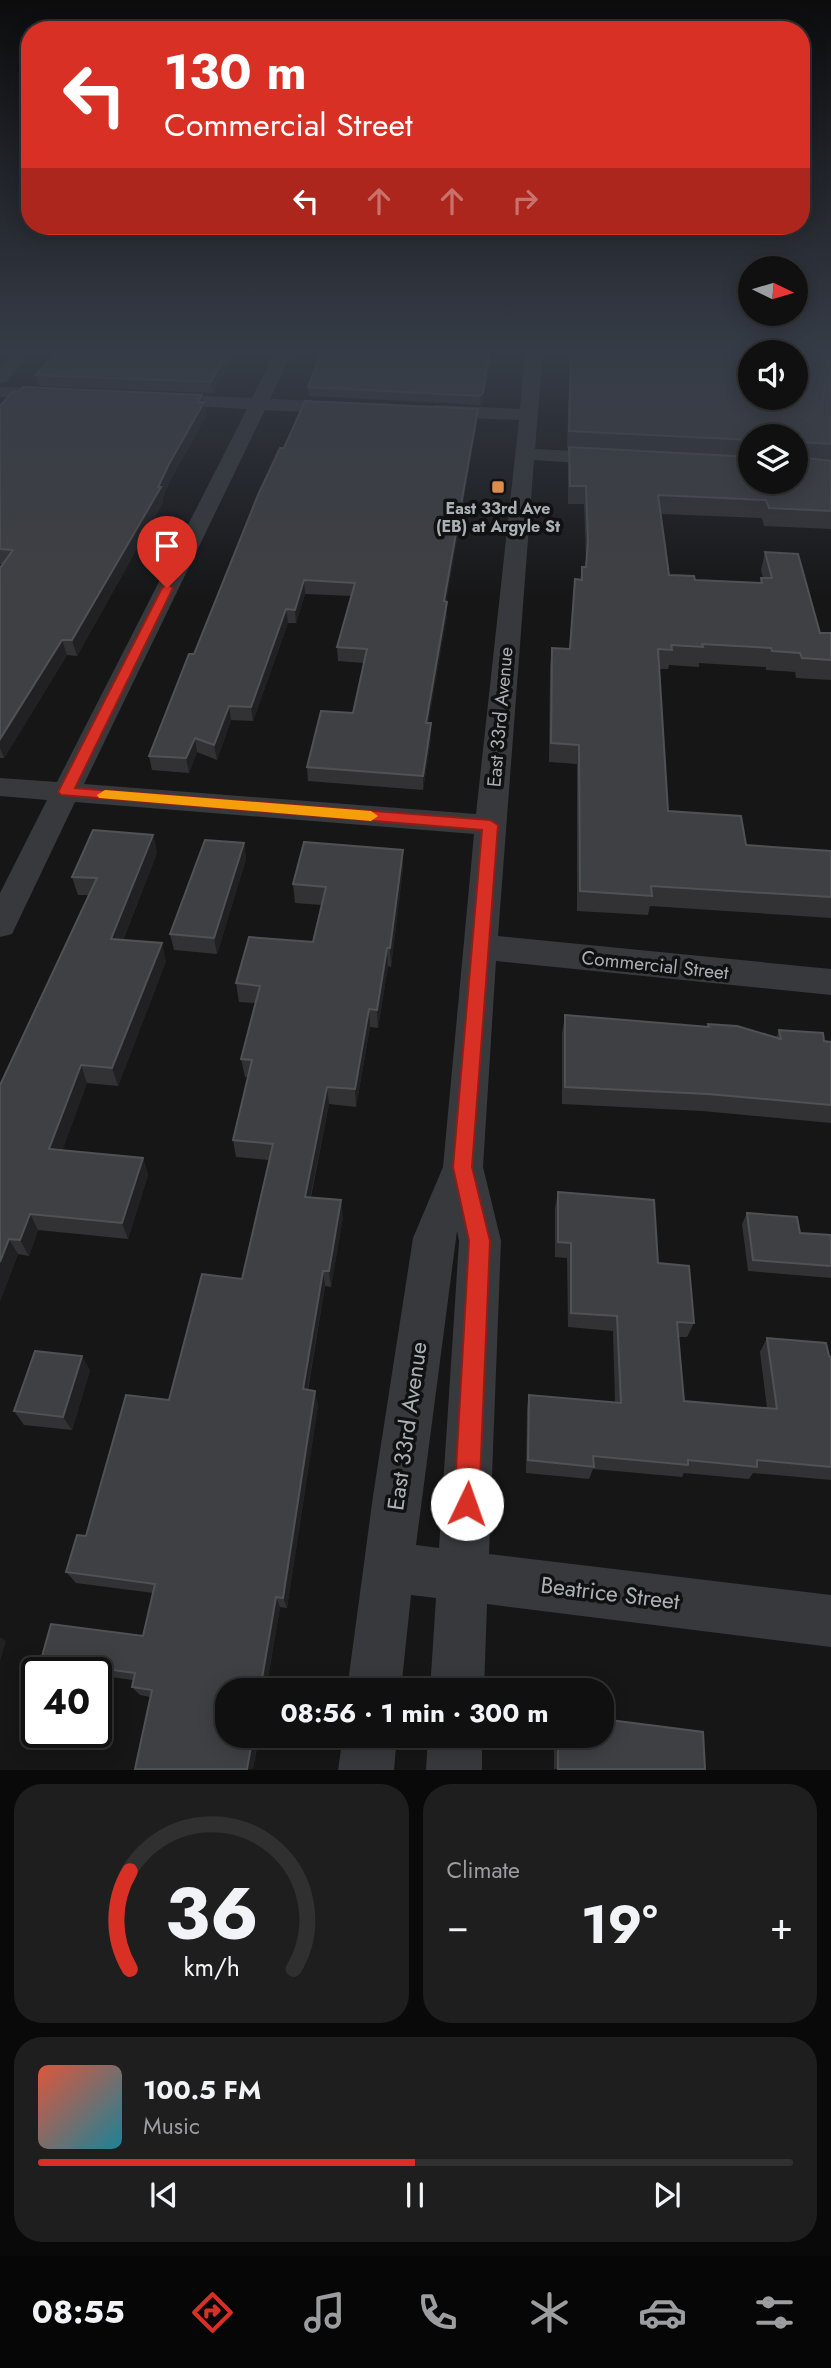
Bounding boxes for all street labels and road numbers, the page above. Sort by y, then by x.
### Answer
street label: East 33rd Avenue [480,646,520,788]
street label: Commercial Street [580,944,730,986]
street label: East 33rd Avenue [378,1339,436,1513]
street label: Beatrice Street [539,1568,682,1618]

